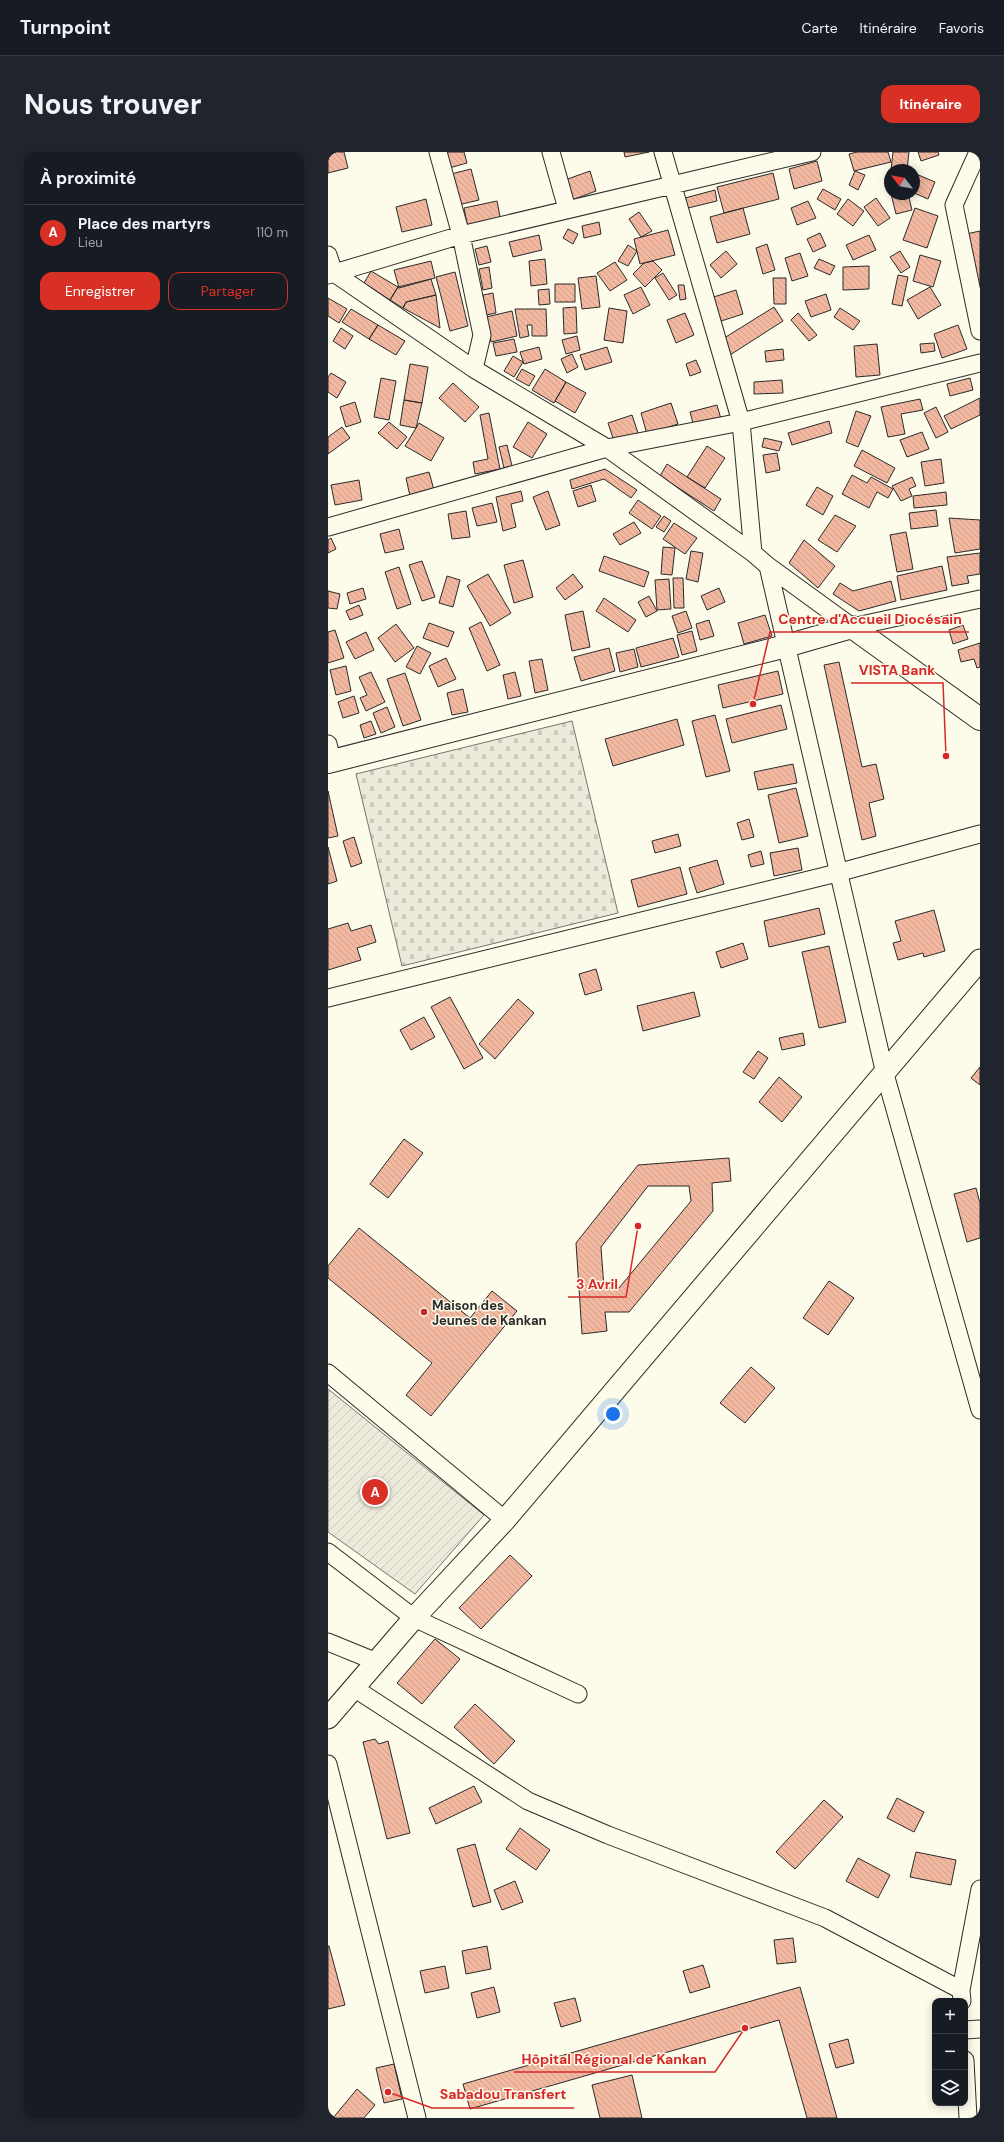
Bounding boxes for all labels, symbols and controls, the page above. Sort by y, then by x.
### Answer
text: Turnpoint [20,15,111,40]
text: Carte [802,19,838,37]
text: Itinéraire [860,19,917,37]
text: Favoris [939,19,984,37]
button: Itinéraire [881,85,980,123]
text: Nous trouver [24,86,201,123]
north arrow [884,164,920,200]
text: À proximité [40,167,136,189]
text: Place des martyrs [78,214,211,234]
text: A [48,224,58,241]
text: 110 m [256,224,288,241]
text: Lieu [78,234,103,251]
button: Enregistrer [40,272,160,310]
button: Partager [168,272,288,310]
callout: Centre d'Accueil Diocésain [770,606,969,632]
text: Centre d'Accueil Diocésain [778,610,962,628]
callout: VISTA Bank [851,657,943,683]
text: VISTA Bank [859,661,935,679]
callout: 3 Avril [568,1271,626,1297]
text: 3 Avril [576,1275,618,1293]
place label: Maison des Jeunes de Kankan [432,1297,547,1329]
marker: Maison des Jeunes de Kankan [419,1307,429,1317]
your location [603,1404,623,1424]
pin: A [362,1477,388,1507]
map controls [932,1998,968,2106]
button: + [932,1998,968,2034]
button: − [932,2034,968,2070]
callout: Hôpital Régional de Kankan [514,2046,715,2072]
text: Hôpital Régional de Kankan [521,2050,707,2068]
button: layers [932,2070,968,2106]
callout: Sabadou Transfert [432,2082,574,2108]
text: Sabadou Transfert [440,2085,566,2103]

